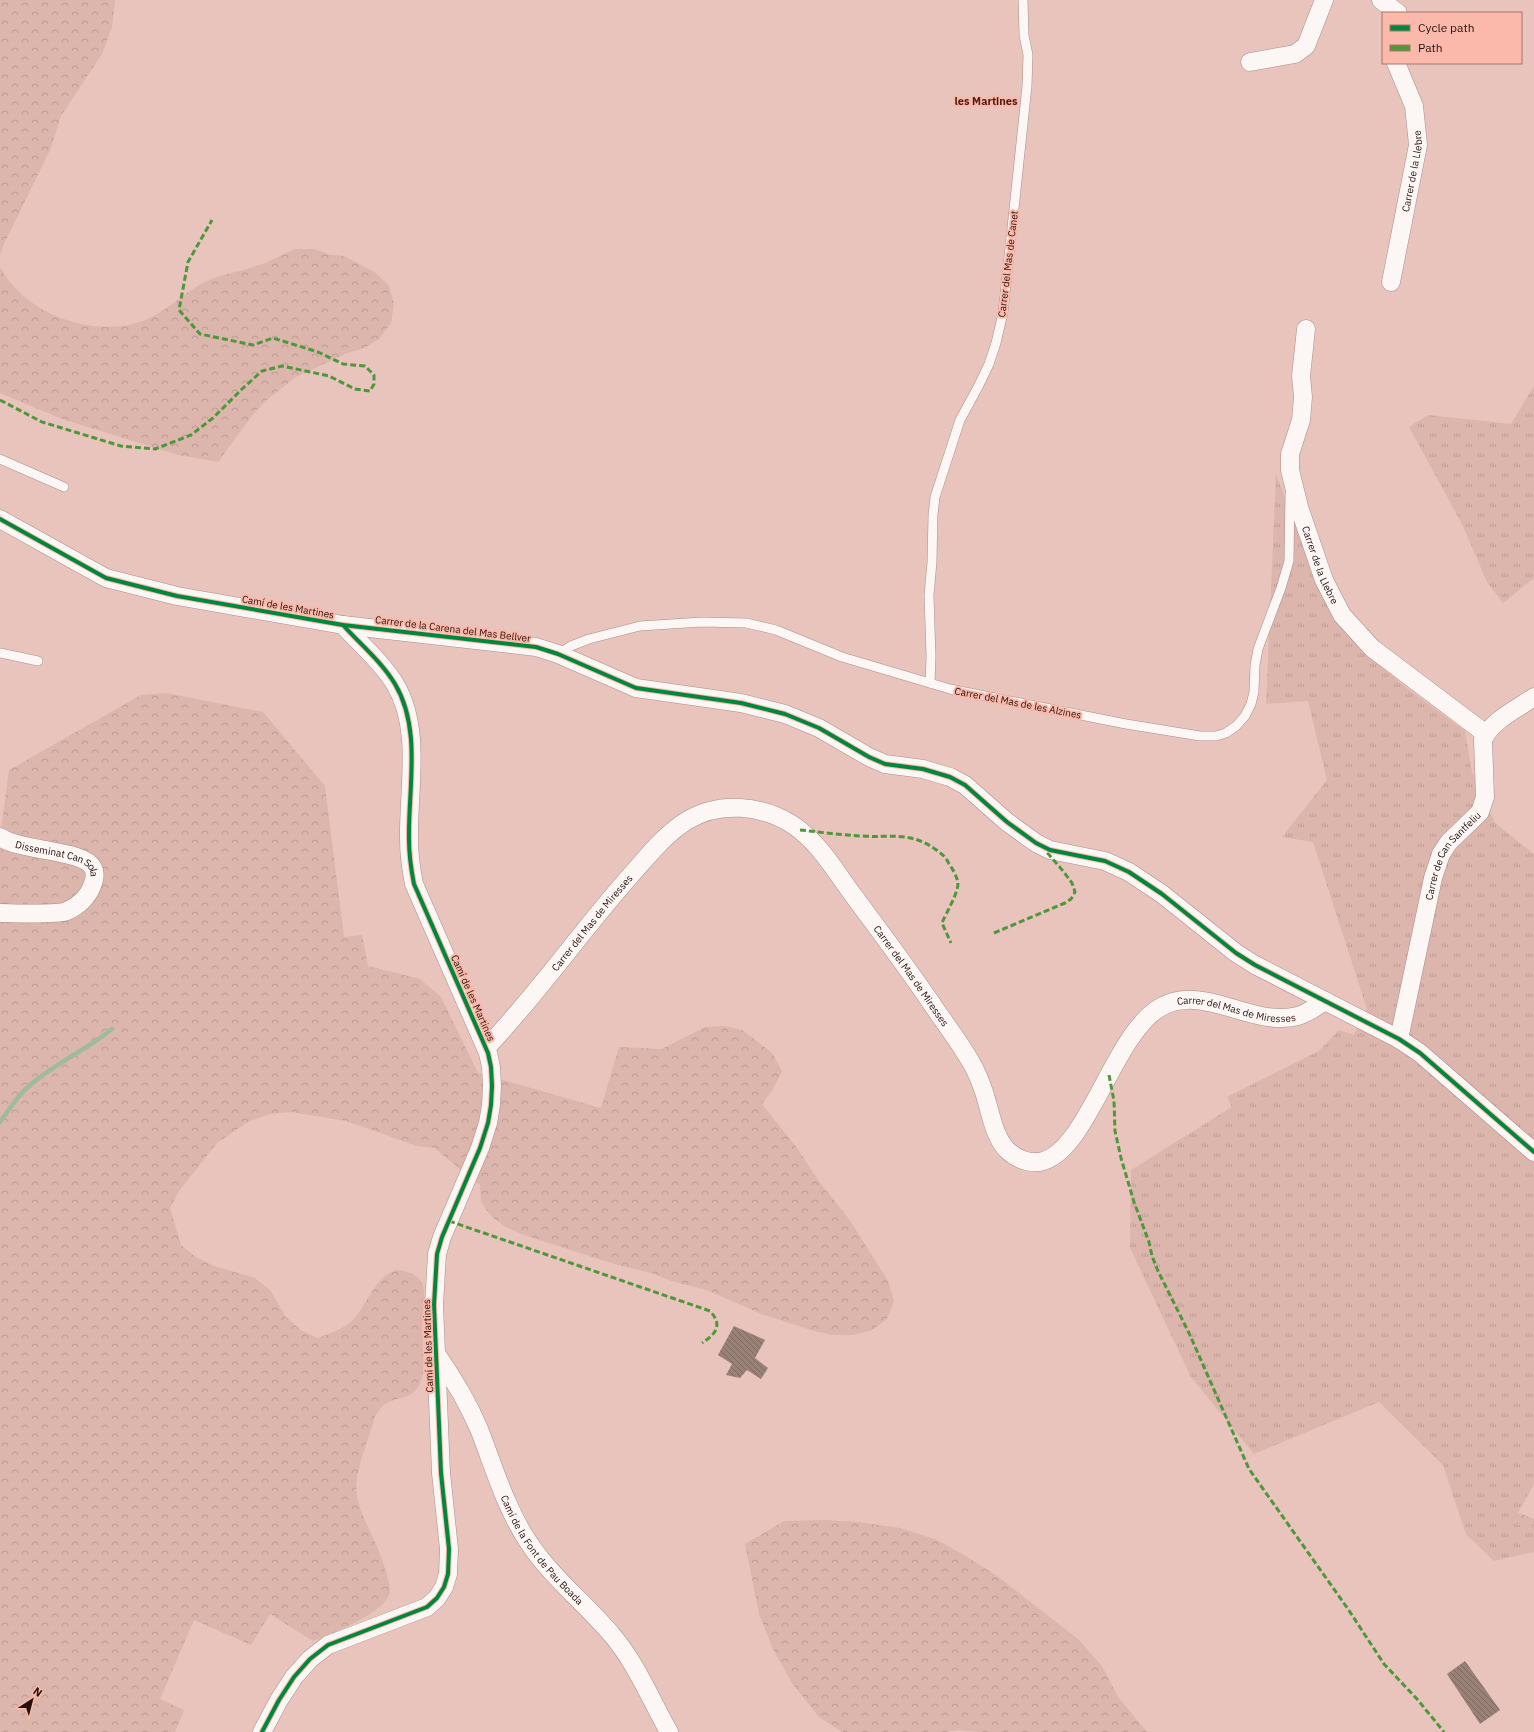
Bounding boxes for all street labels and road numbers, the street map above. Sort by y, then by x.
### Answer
street label: Carrer de la Llebre [1398,129,1424,213]
street label: Carrer del Mas de Canet [995,209,1021,318]
street label: Carrer de la Llebre [1299,524,1342,606]
street label: Camí de les Martines [241,592,335,622]
street label: Carrer de la Carena del Mas Bellver [374,613,532,645]
street label: Carrer del Mas de les Alzines [954,684,1083,722]
street label: Carrer de Can Santfeliu [1422,808,1483,901]
street label: Disseminat Can Sola [14,837,101,878]
street label: Carrer del Mas de Miresses [548,872,635,974]
street label: Carrer del Mas de Miresses [871,923,952,1029]
street label: Camí de les Martines [448,953,498,1043]
street label: Carrer del Mas de Miresses [1176,993,1297,1025]
street label: Camí de les Martines [420,1299,436,1393]
street label: Camí de la Font de Pau Boada [498,1493,587,1608]

